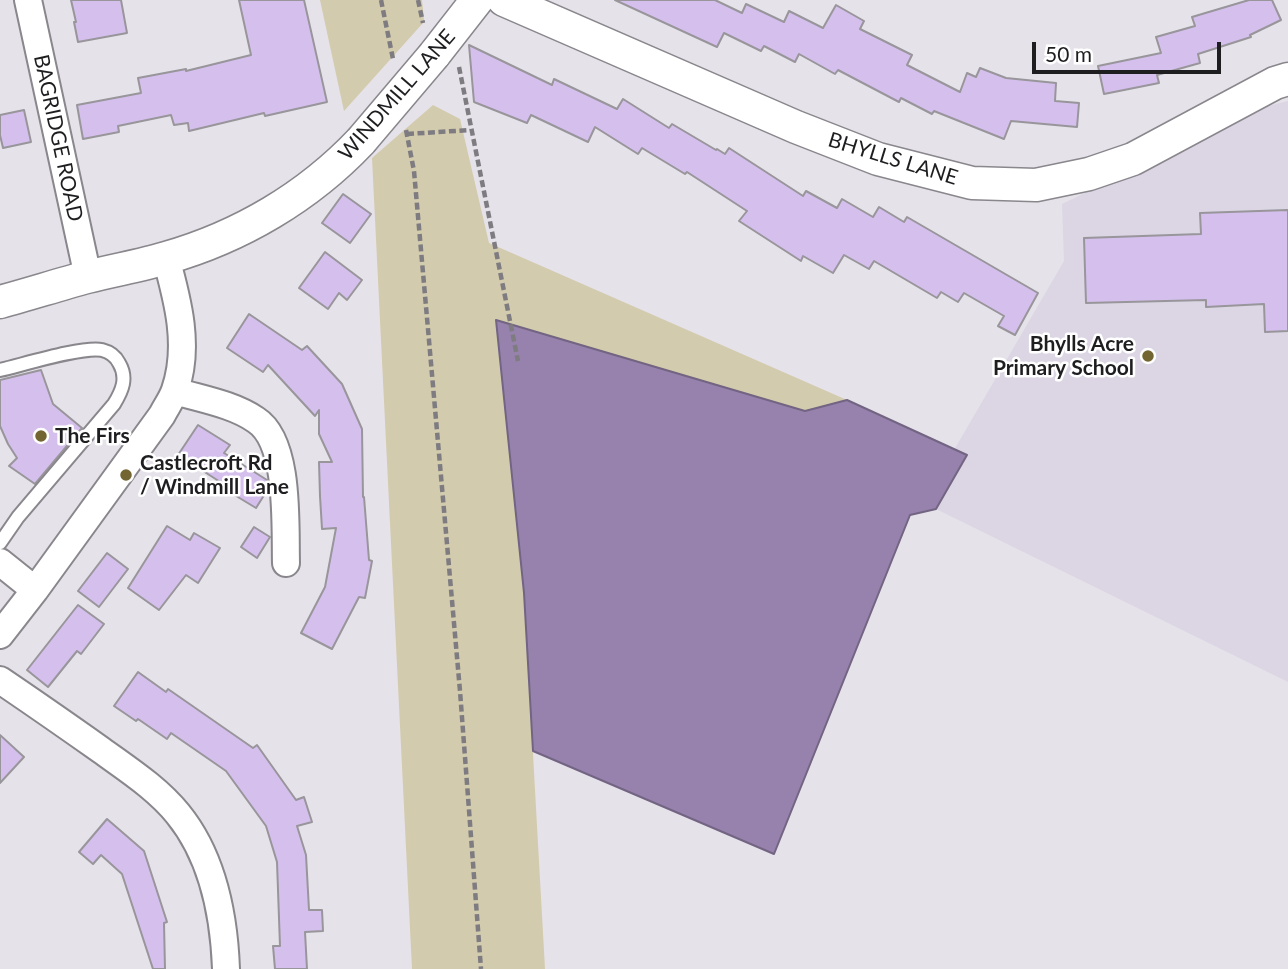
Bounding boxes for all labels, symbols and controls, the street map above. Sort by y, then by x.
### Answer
street label: WINDMILL LANE [333,24,461,166]
scale bar [1036,28,1225,72]
text: 50 m [1045,41,1092,66]
street label: BAGRIDGE ROAD [28,52,88,224]
street label: BHYLLS LANE [825,127,961,191]
place label: Bhylls Acre Primary School [993,331,1134,381]
marker: Bhylls Acre Primary School [1140,348,1156,364]
place label: The Firs [55,423,130,449]
marker: The Firs [33,428,49,444]
place label: Castlecroft Rd / Windmill Lane [140,450,289,500]
marker: Castlecroft Rd / Windmill Lane [118,467,134,483]

